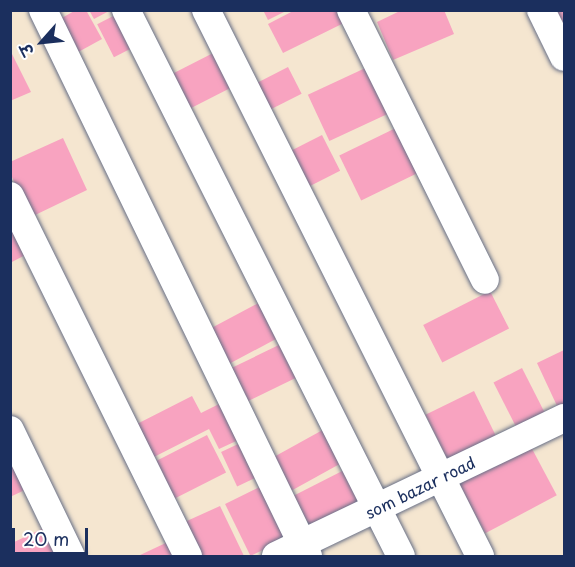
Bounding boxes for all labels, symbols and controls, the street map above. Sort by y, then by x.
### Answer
north arrow [12,12,72,72]
text: उ [13,40,39,60]
street label: som bazar road [362,452,478,522]
scale bar [15,516,92,554]
text: 20 m [23,525,69,552]

